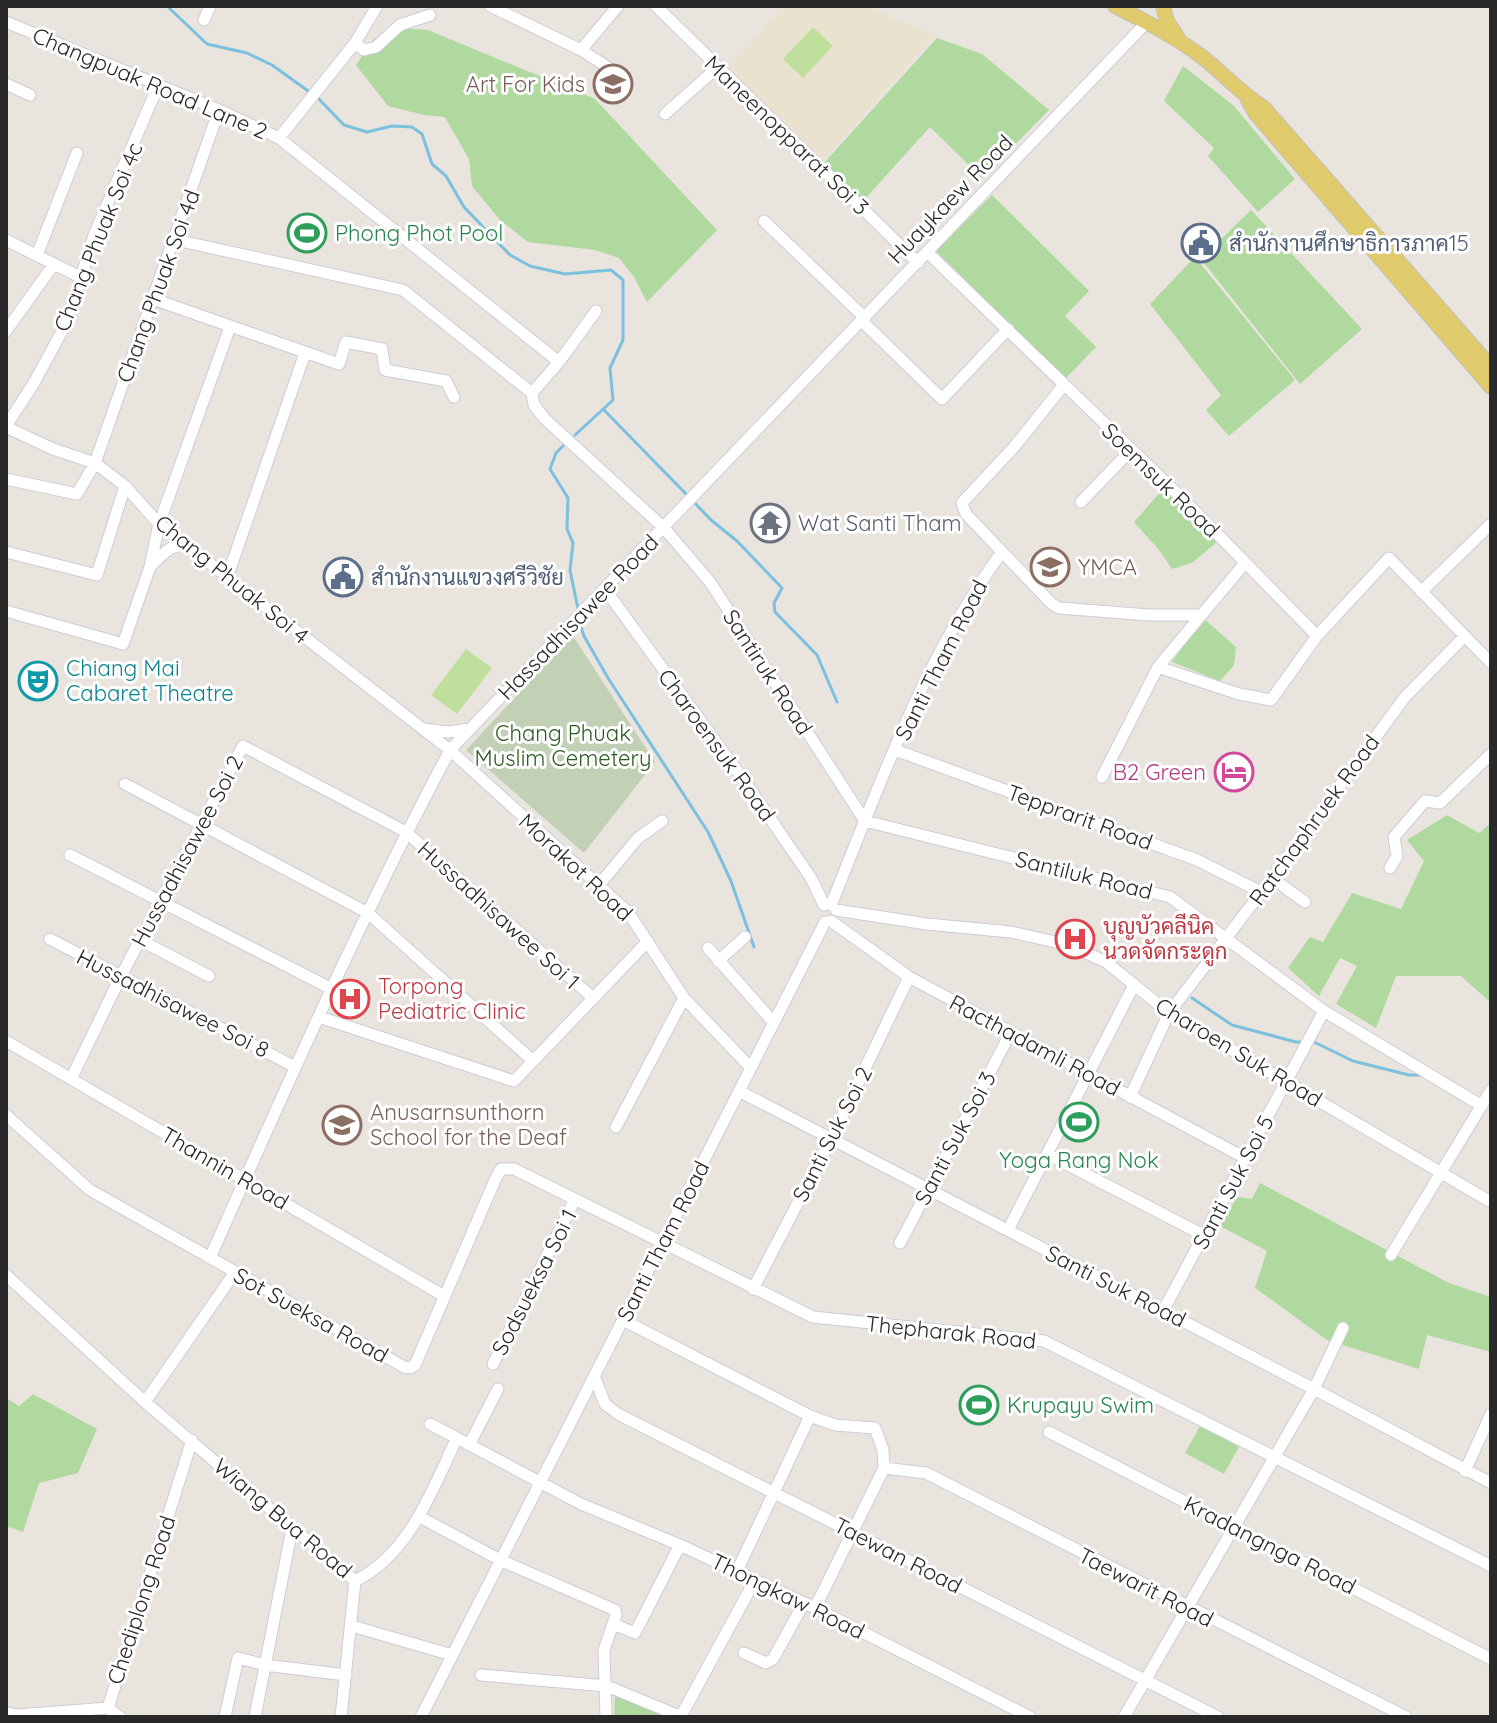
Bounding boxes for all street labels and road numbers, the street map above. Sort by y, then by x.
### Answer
street label: Changpuak Road Lane 2 [28,21,272,145]
street label: Maneenopparat Soi 3 [699,49,875,221]
street label: Huaykaew Road [881,129,1019,269]
street label: Chang Phuak Soi 4c [47,138,149,336]
street label: Chang Phuak Soi 4d [110,186,206,386]
street label: Soemsuk Road [1096,417,1226,543]
street label: Chang Phuak Soi 4 [149,508,315,650]
street label: Hassadhisawee Road [492,528,664,706]
street label: Santi Tham Road [888,575,994,745]
street label: Santiruk Road [717,604,819,740]
street label: Charoensuk Road [652,663,782,827]
street label: Ratchaphruek Road [1243,729,1385,911]
street label: Hussadhisawee Soi 2 [125,751,249,951]
street label: Tepprarit Road [1004,778,1156,856]
street label: Morakot Road [513,807,639,927]
street label: Hussadhisawee Soi 1 [412,835,586,995]
street label: Santiluk Road [1012,844,1156,906]
street label: Hussadhisawee Soi 8 [72,942,274,1064]
street label: Racthadamli Road [945,988,1125,1102]
street label: Charoen Suk Road [1150,991,1328,1113]
street label: Santi Suk Soi 2 [786,1062,878,1206]
street label: Santi Suk Soi 3 [908,1066,1002,1210]
street label: Santi Suk Soi 5 [1186,1110,1280,1254]
street label: Thannin Road [156,1120,294,1216]
street label: Santi Tham Road [610,1156,716,1326]
street label: Sodsueksa Soi 1 [485,1204,583,1360]
street label: Santi Suk Road [1041,1239,1191,1333]
street label: Sot Sueksa Road [229,1261,393,1369]
street label: Thepharak Road [864,1309,1038,1355]
street label: Wiang Bua Road [208,1452,358,1584]
street label: Kradangnga Road [1179,1489,1361,1601]
street label: Taewan Road [829,1511,967,1599]
street label: Chediplong Road [101,1512,181,1688]
street label: Taewarit Road [1074,1541,1218,1633]
street label: Thongkaw Road [707,1547,869,1645]

